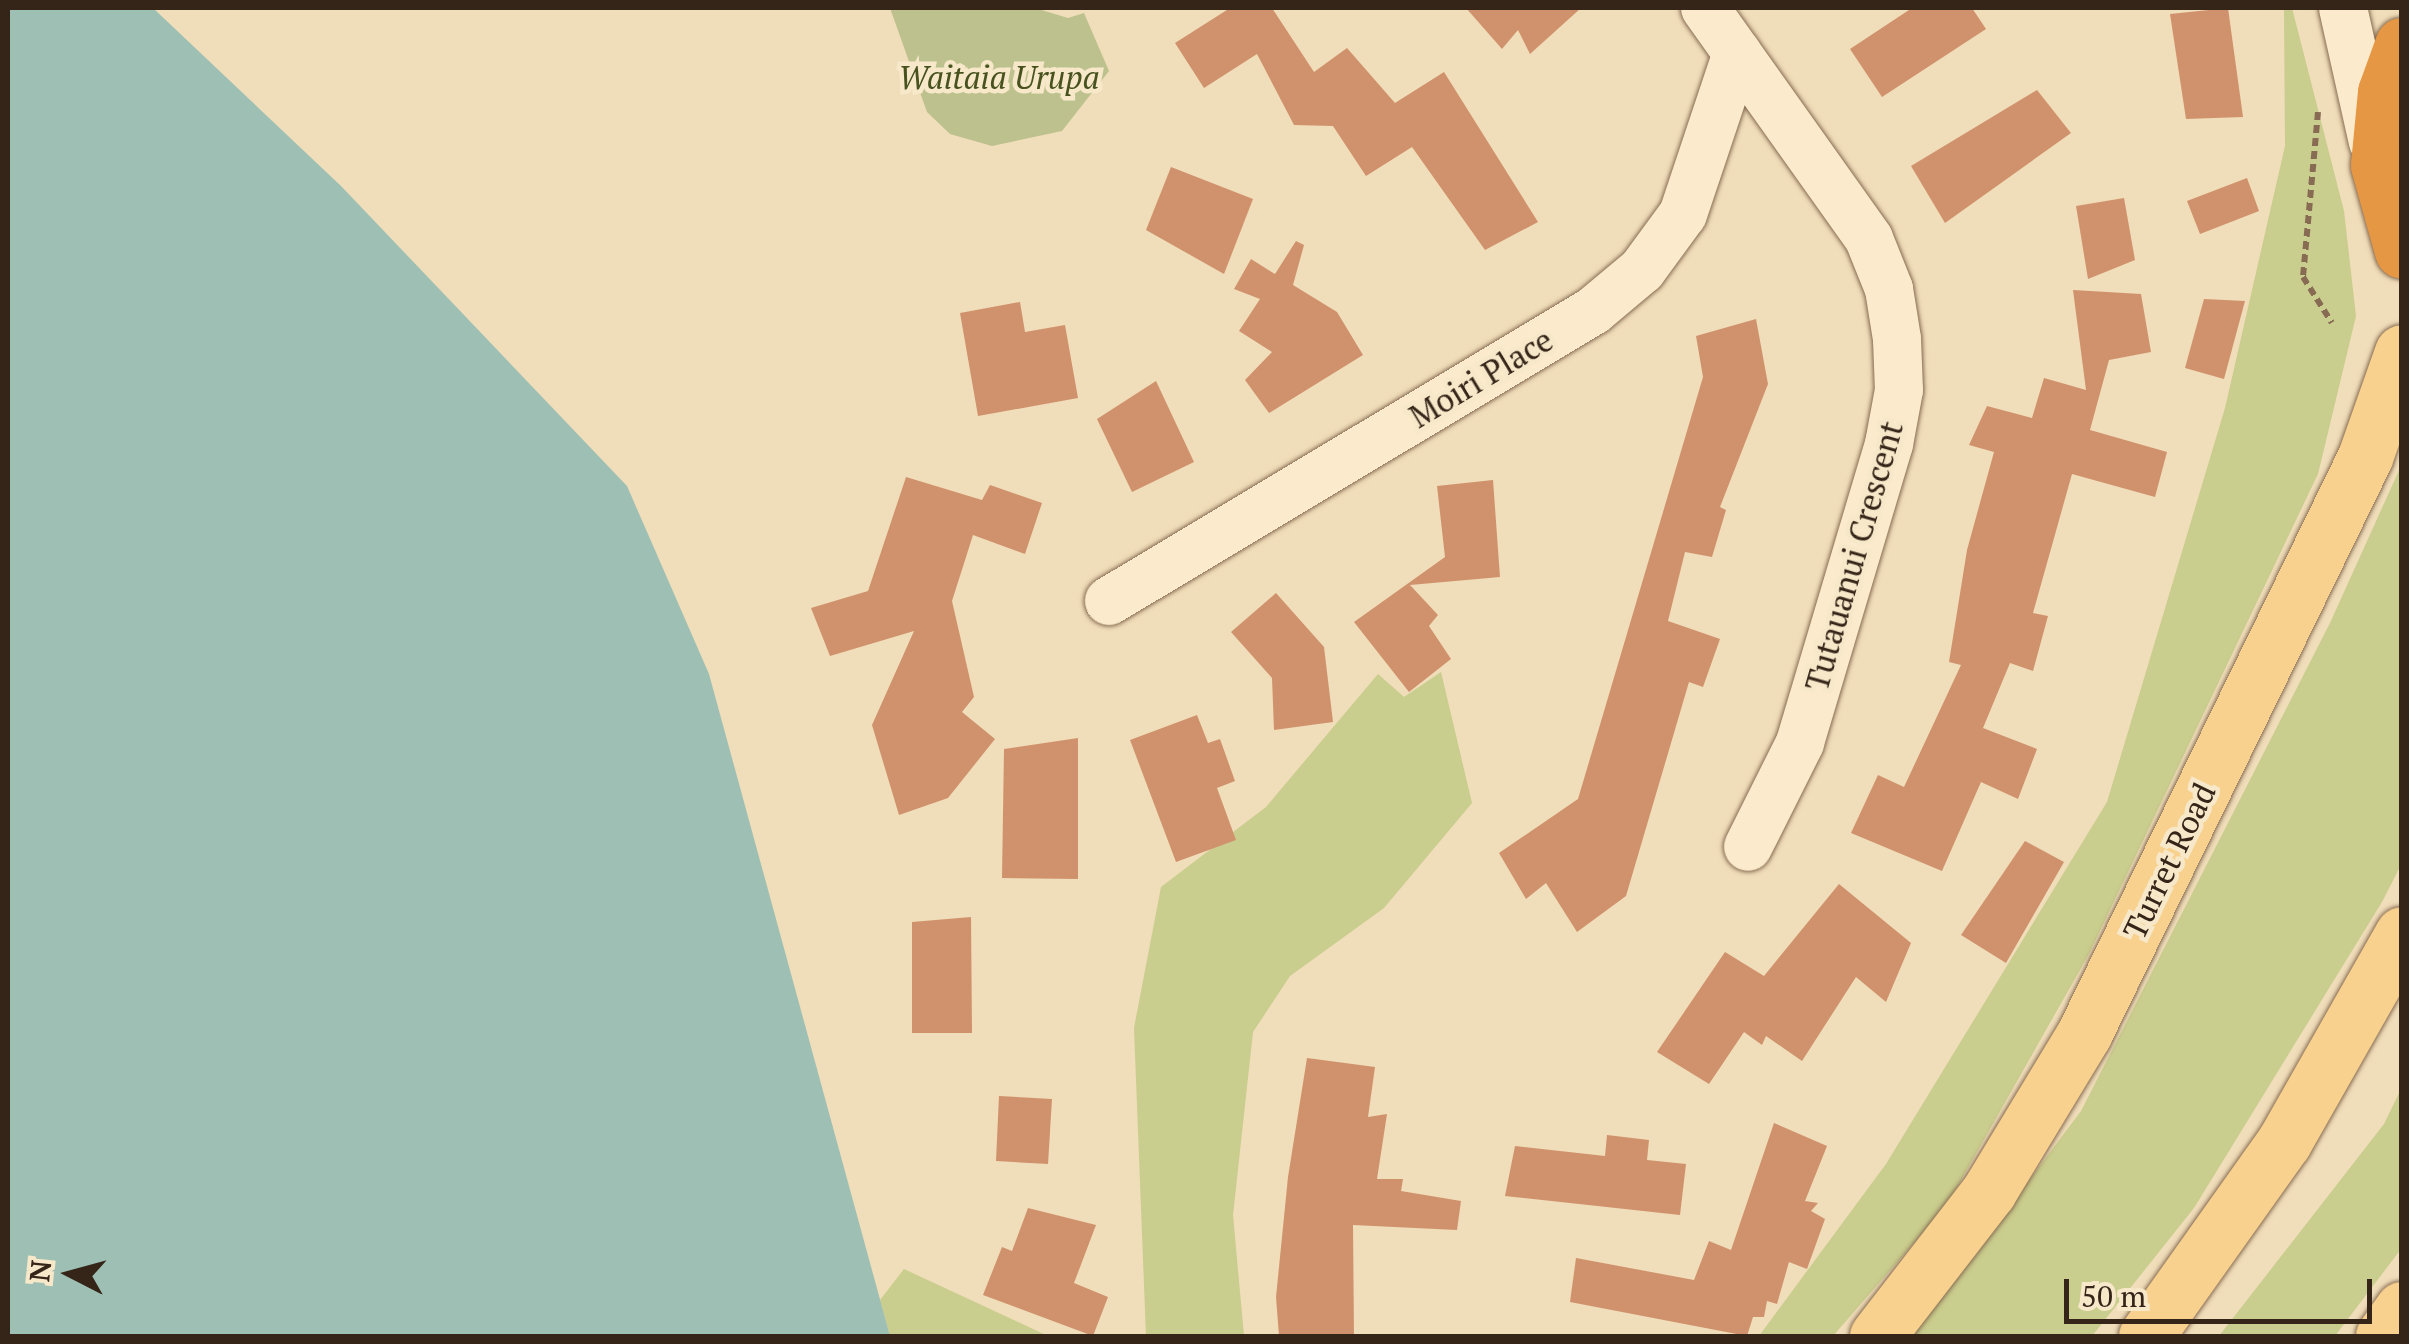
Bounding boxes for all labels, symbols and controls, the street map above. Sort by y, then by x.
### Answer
park label: Waitaia Urupa [898,58,1100,96]
street label: Moiri Place [1403,320,1559,436]
street label: Tutauanui Crescent [1797,417,1911,695]
street label: Turret Road [2115,777,2223,945]
north arrow [20,1224,120,1324]
text: N [20,1258,59,1283]
scale bar [2069,1259,2376,1321]
text: 50 m [2081,1276,2146,1316]

